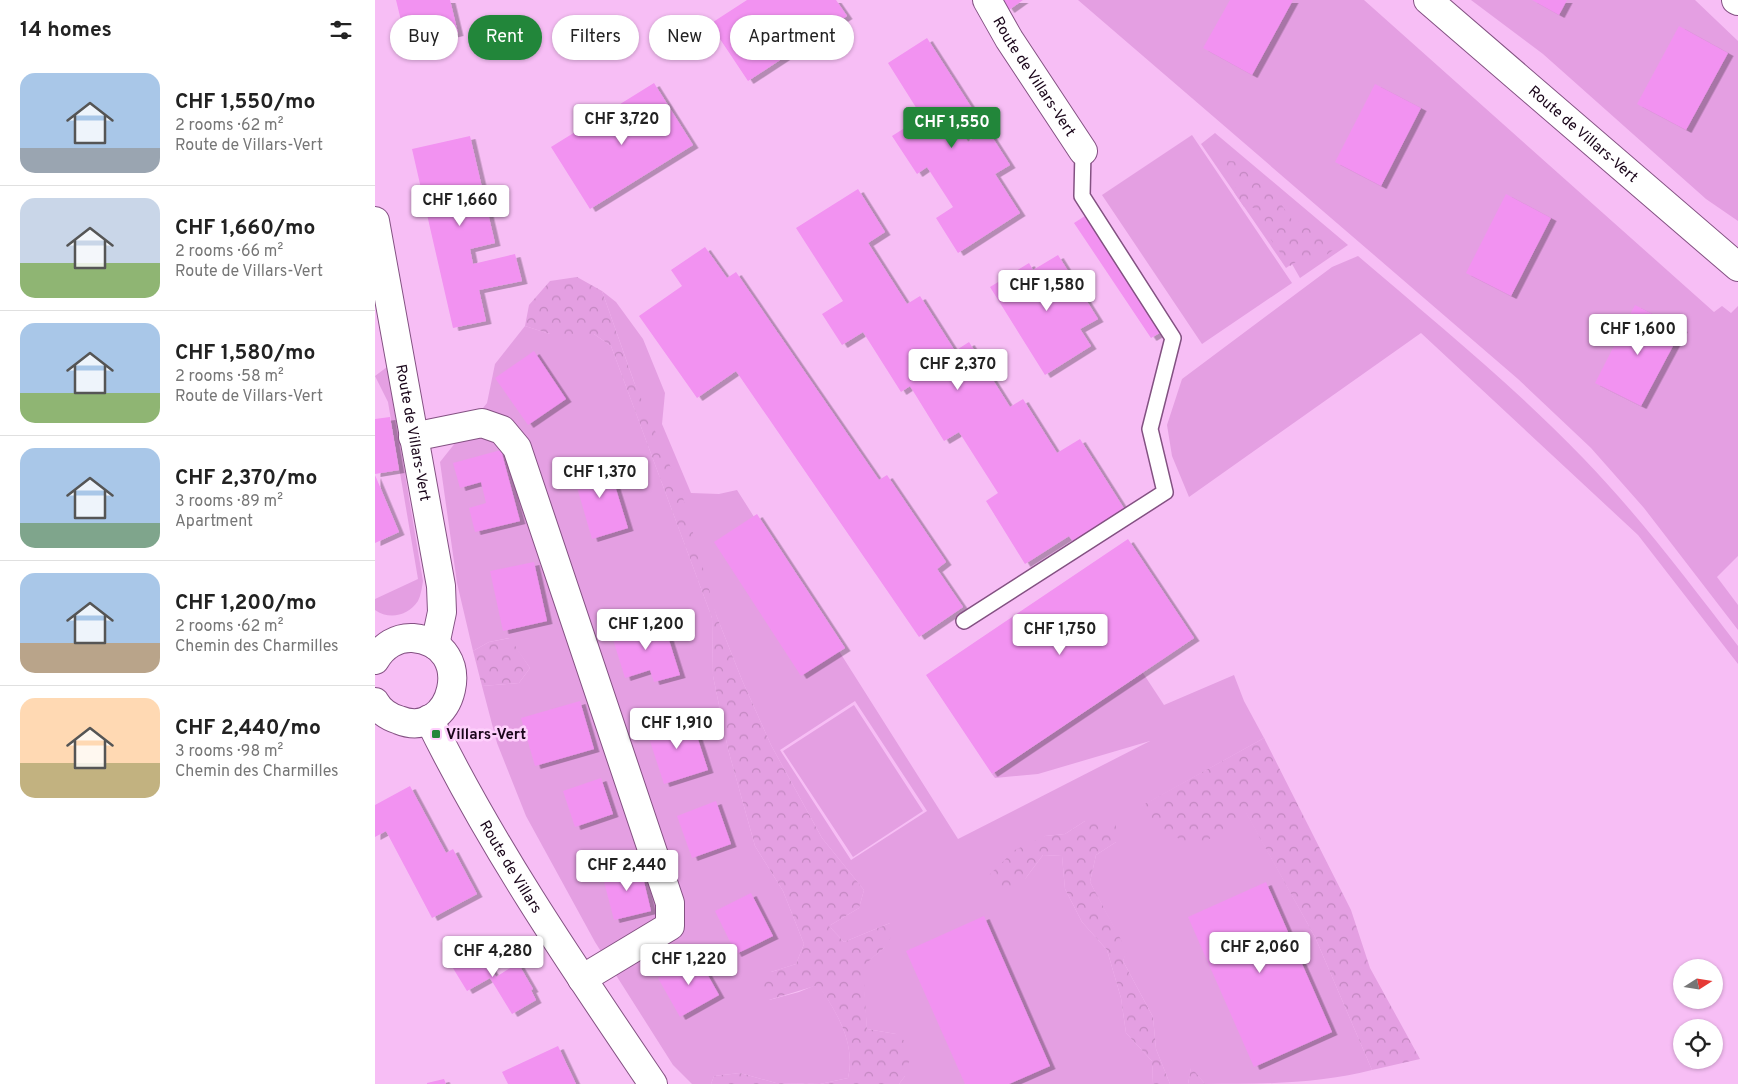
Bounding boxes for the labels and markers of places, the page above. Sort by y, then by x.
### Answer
pin: CHF 3,720 [565,104,679,146]
pin: CHF 1,550 [895,106,1009,149]
pin: CHF 1,660 [403,184,517,227]
pin: CHF 1,580 [990,270,1104,312]
pin: CHF 1,600 [1581,314,1695,356]
pin: CHF 2,370 [901,348,1015,391]
pin: CHF 1,370 [543,456,657,499]
pin: CHF 1,200 [589,608,703,651]
pin: CHF 1,750 [1003,614,1117,656]
pin: CHF 1,910 [620,708,734,750]
place label: Villars-Vert [446,726,526,745]
marker: Villars-Vert [430,728,442,740]
pin: CHF 2,440 [570,850,684,892]
pin: CHF 2,060 [1203,932,1317,974]
pin: CHF 4,280 [436,936,550,978]
pin: CHF 1,220 [632,944,746,986]

